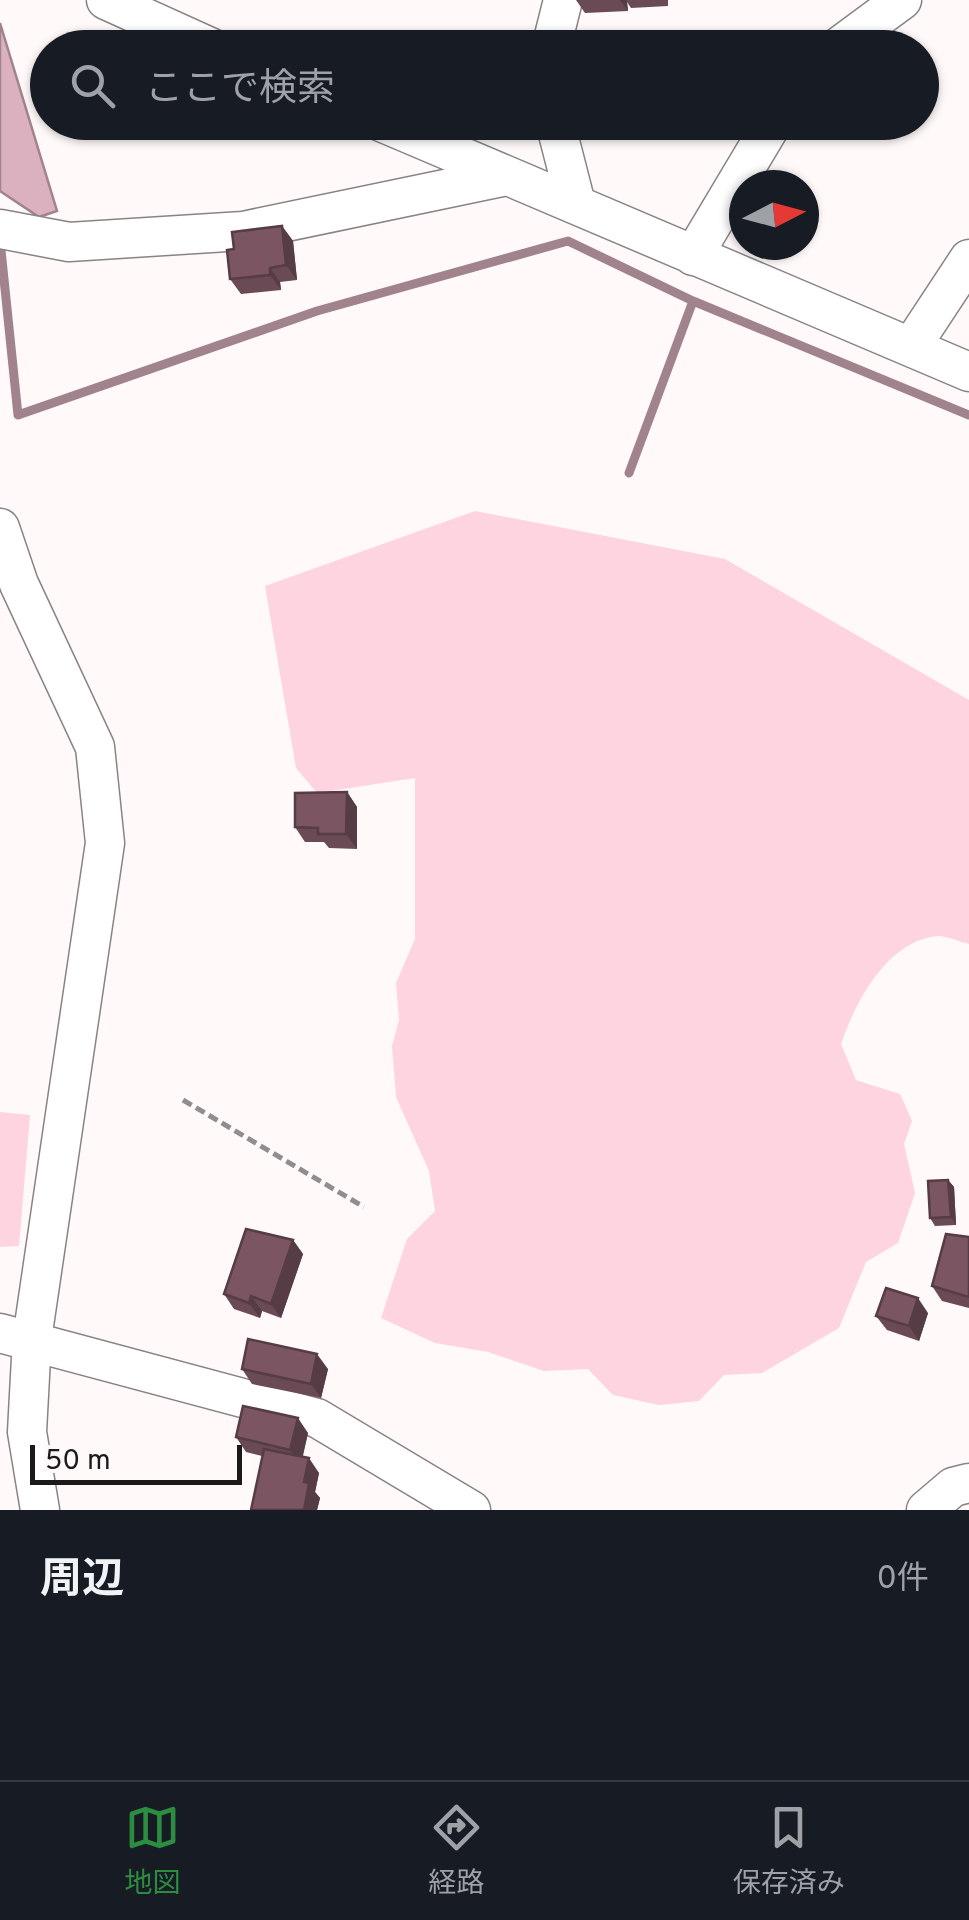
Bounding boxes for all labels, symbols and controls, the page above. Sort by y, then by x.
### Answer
search box [30,30,939,140]
icon: search [65,58,120,113]
text: ここで検索 [145,66,335,115]
north arrow [729,170,819,260]
scale bar [30,1440,242,1484]
text: 50 m [45,1444,111,1480]
text: 周辺 [40,1555,124,1608]
text: 0件 [876,1560,929,1600]
tab: 地図 [124,1800,180,1903]
tab: 経路 [428,1800,485,1903]
tab: 保存済み [733,1800,845,1903]

